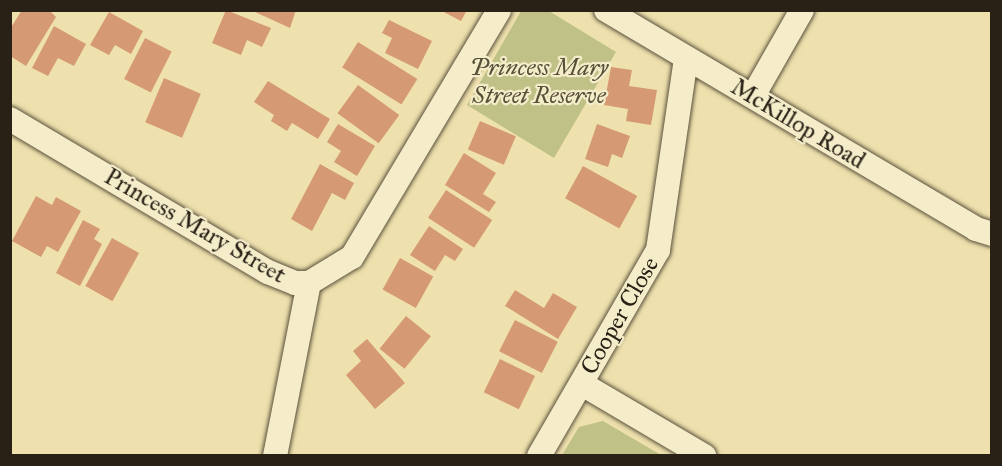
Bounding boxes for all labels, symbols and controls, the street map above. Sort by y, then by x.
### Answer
park label: Princess Mary Street Reserve [470,54,608,110]
street label: McKillop Road [726,73,870,175]
street label: Princess Mary Street [99,162,291,290]
street label: Cooper Close [575,252,665,380]

